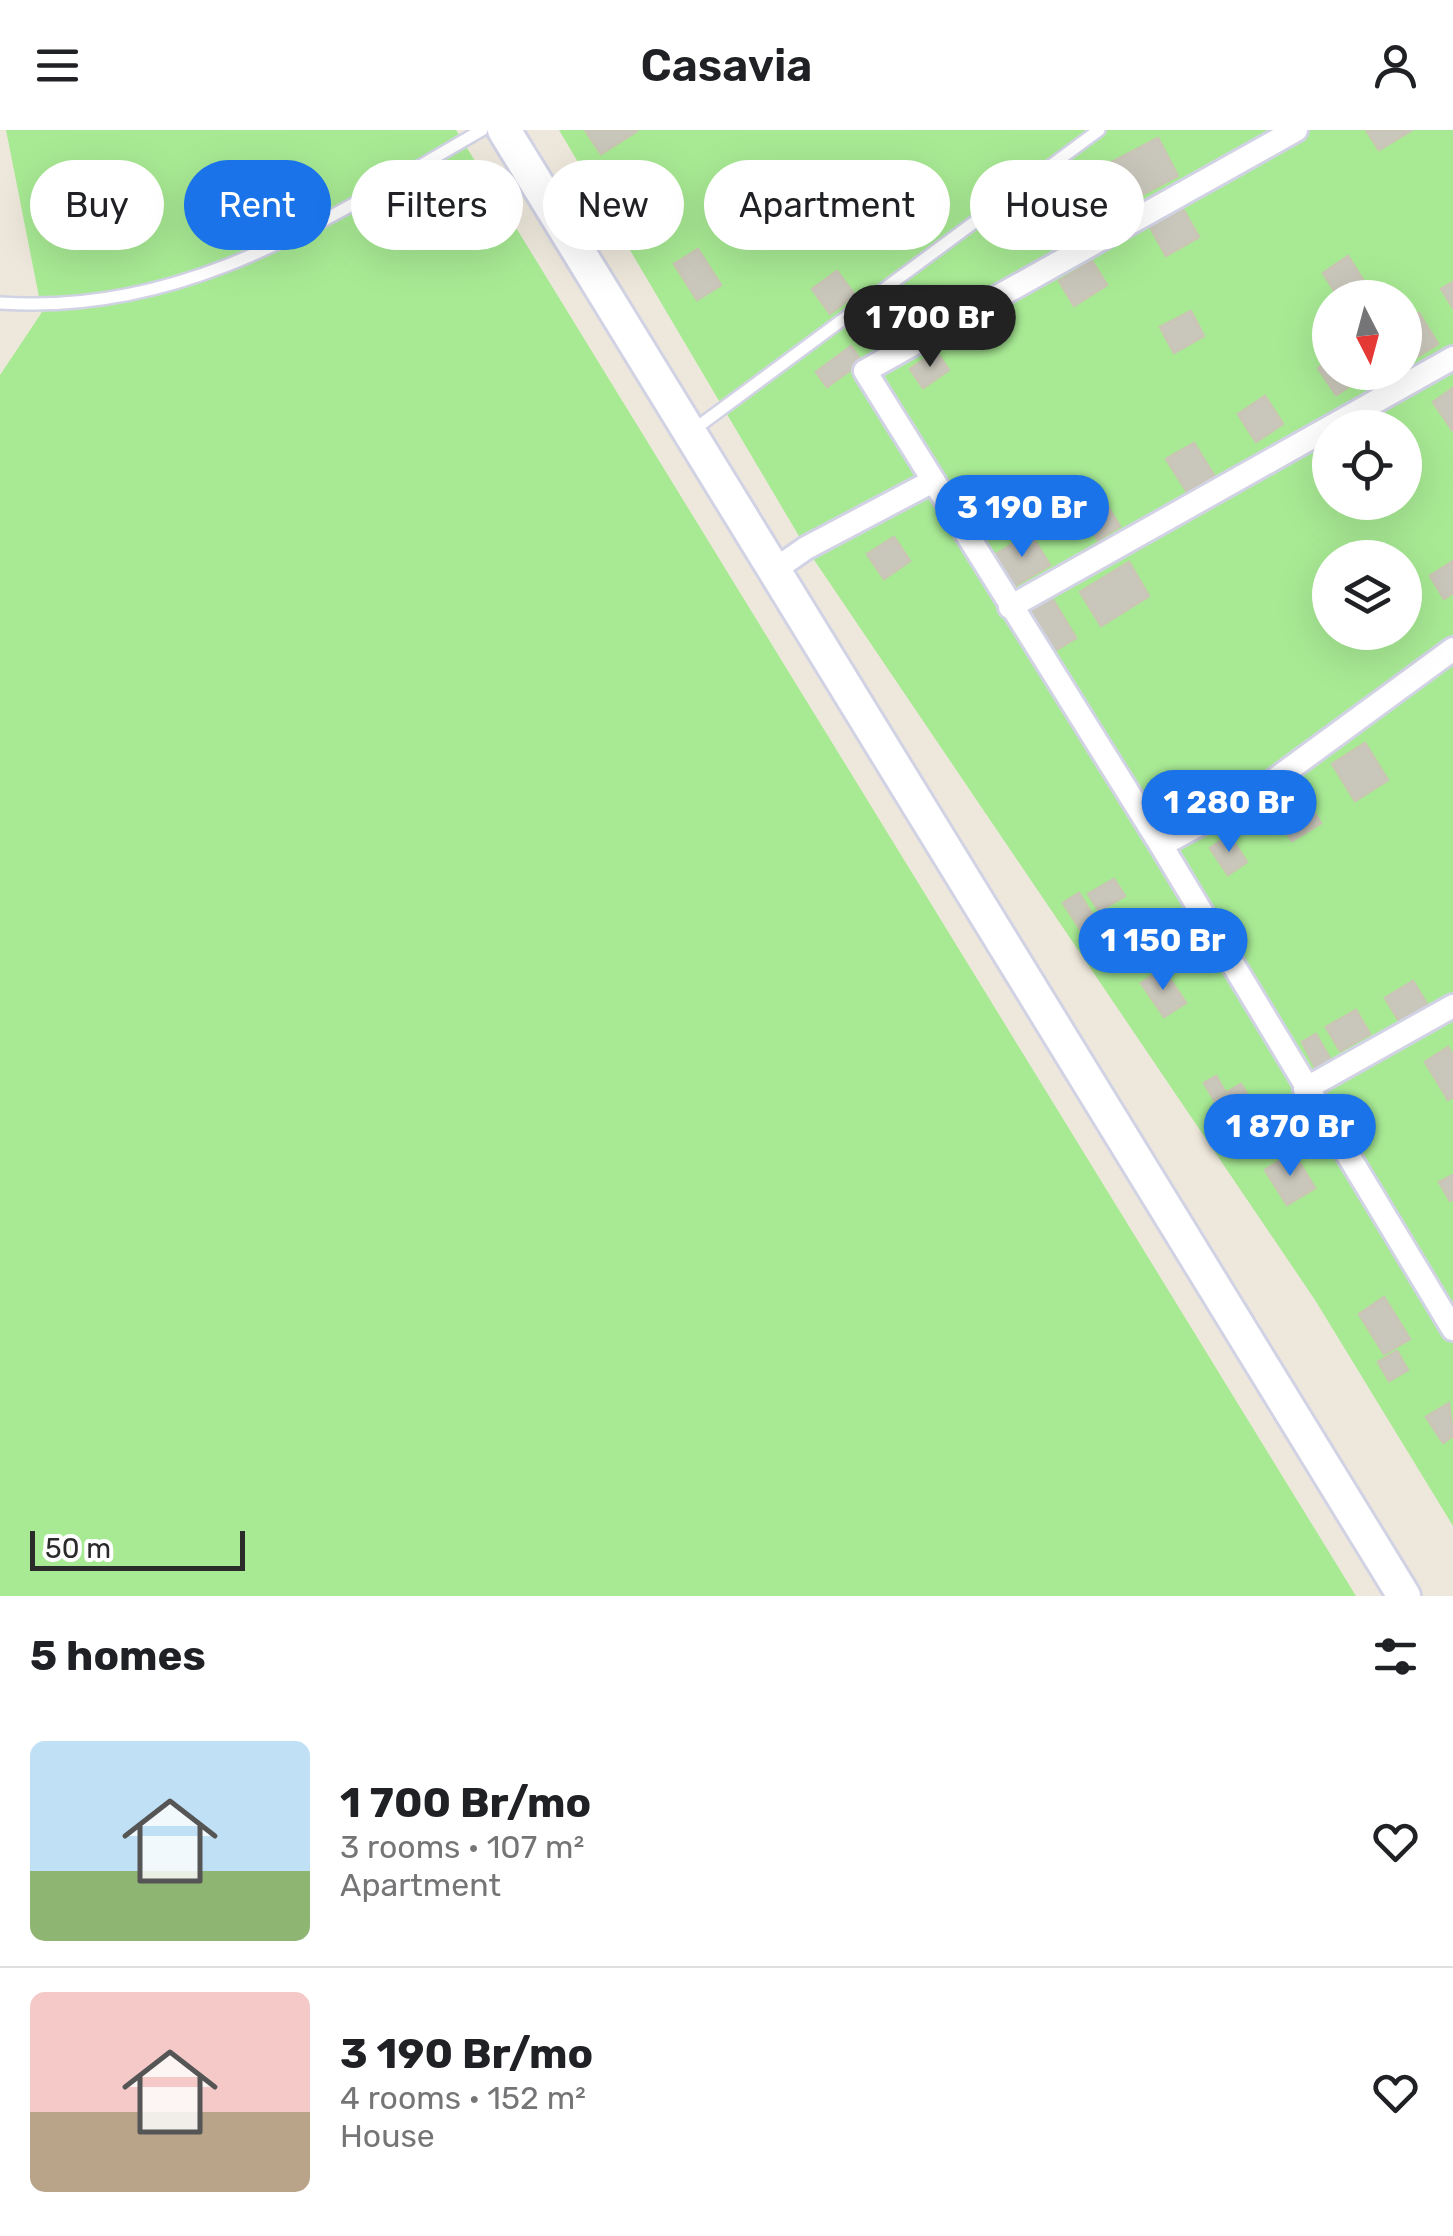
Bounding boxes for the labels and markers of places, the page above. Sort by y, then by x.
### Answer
pin: 1 700 Br [827,285,1033,370]
pin: 3 190 Br [919,475,1125,560]
pin: 1 280 Br [1126,770,1332,855]
pin: 1 150 Br [1060,908,1266,993]
pin: 1 870 Br [1187,1094,1393,1179]

